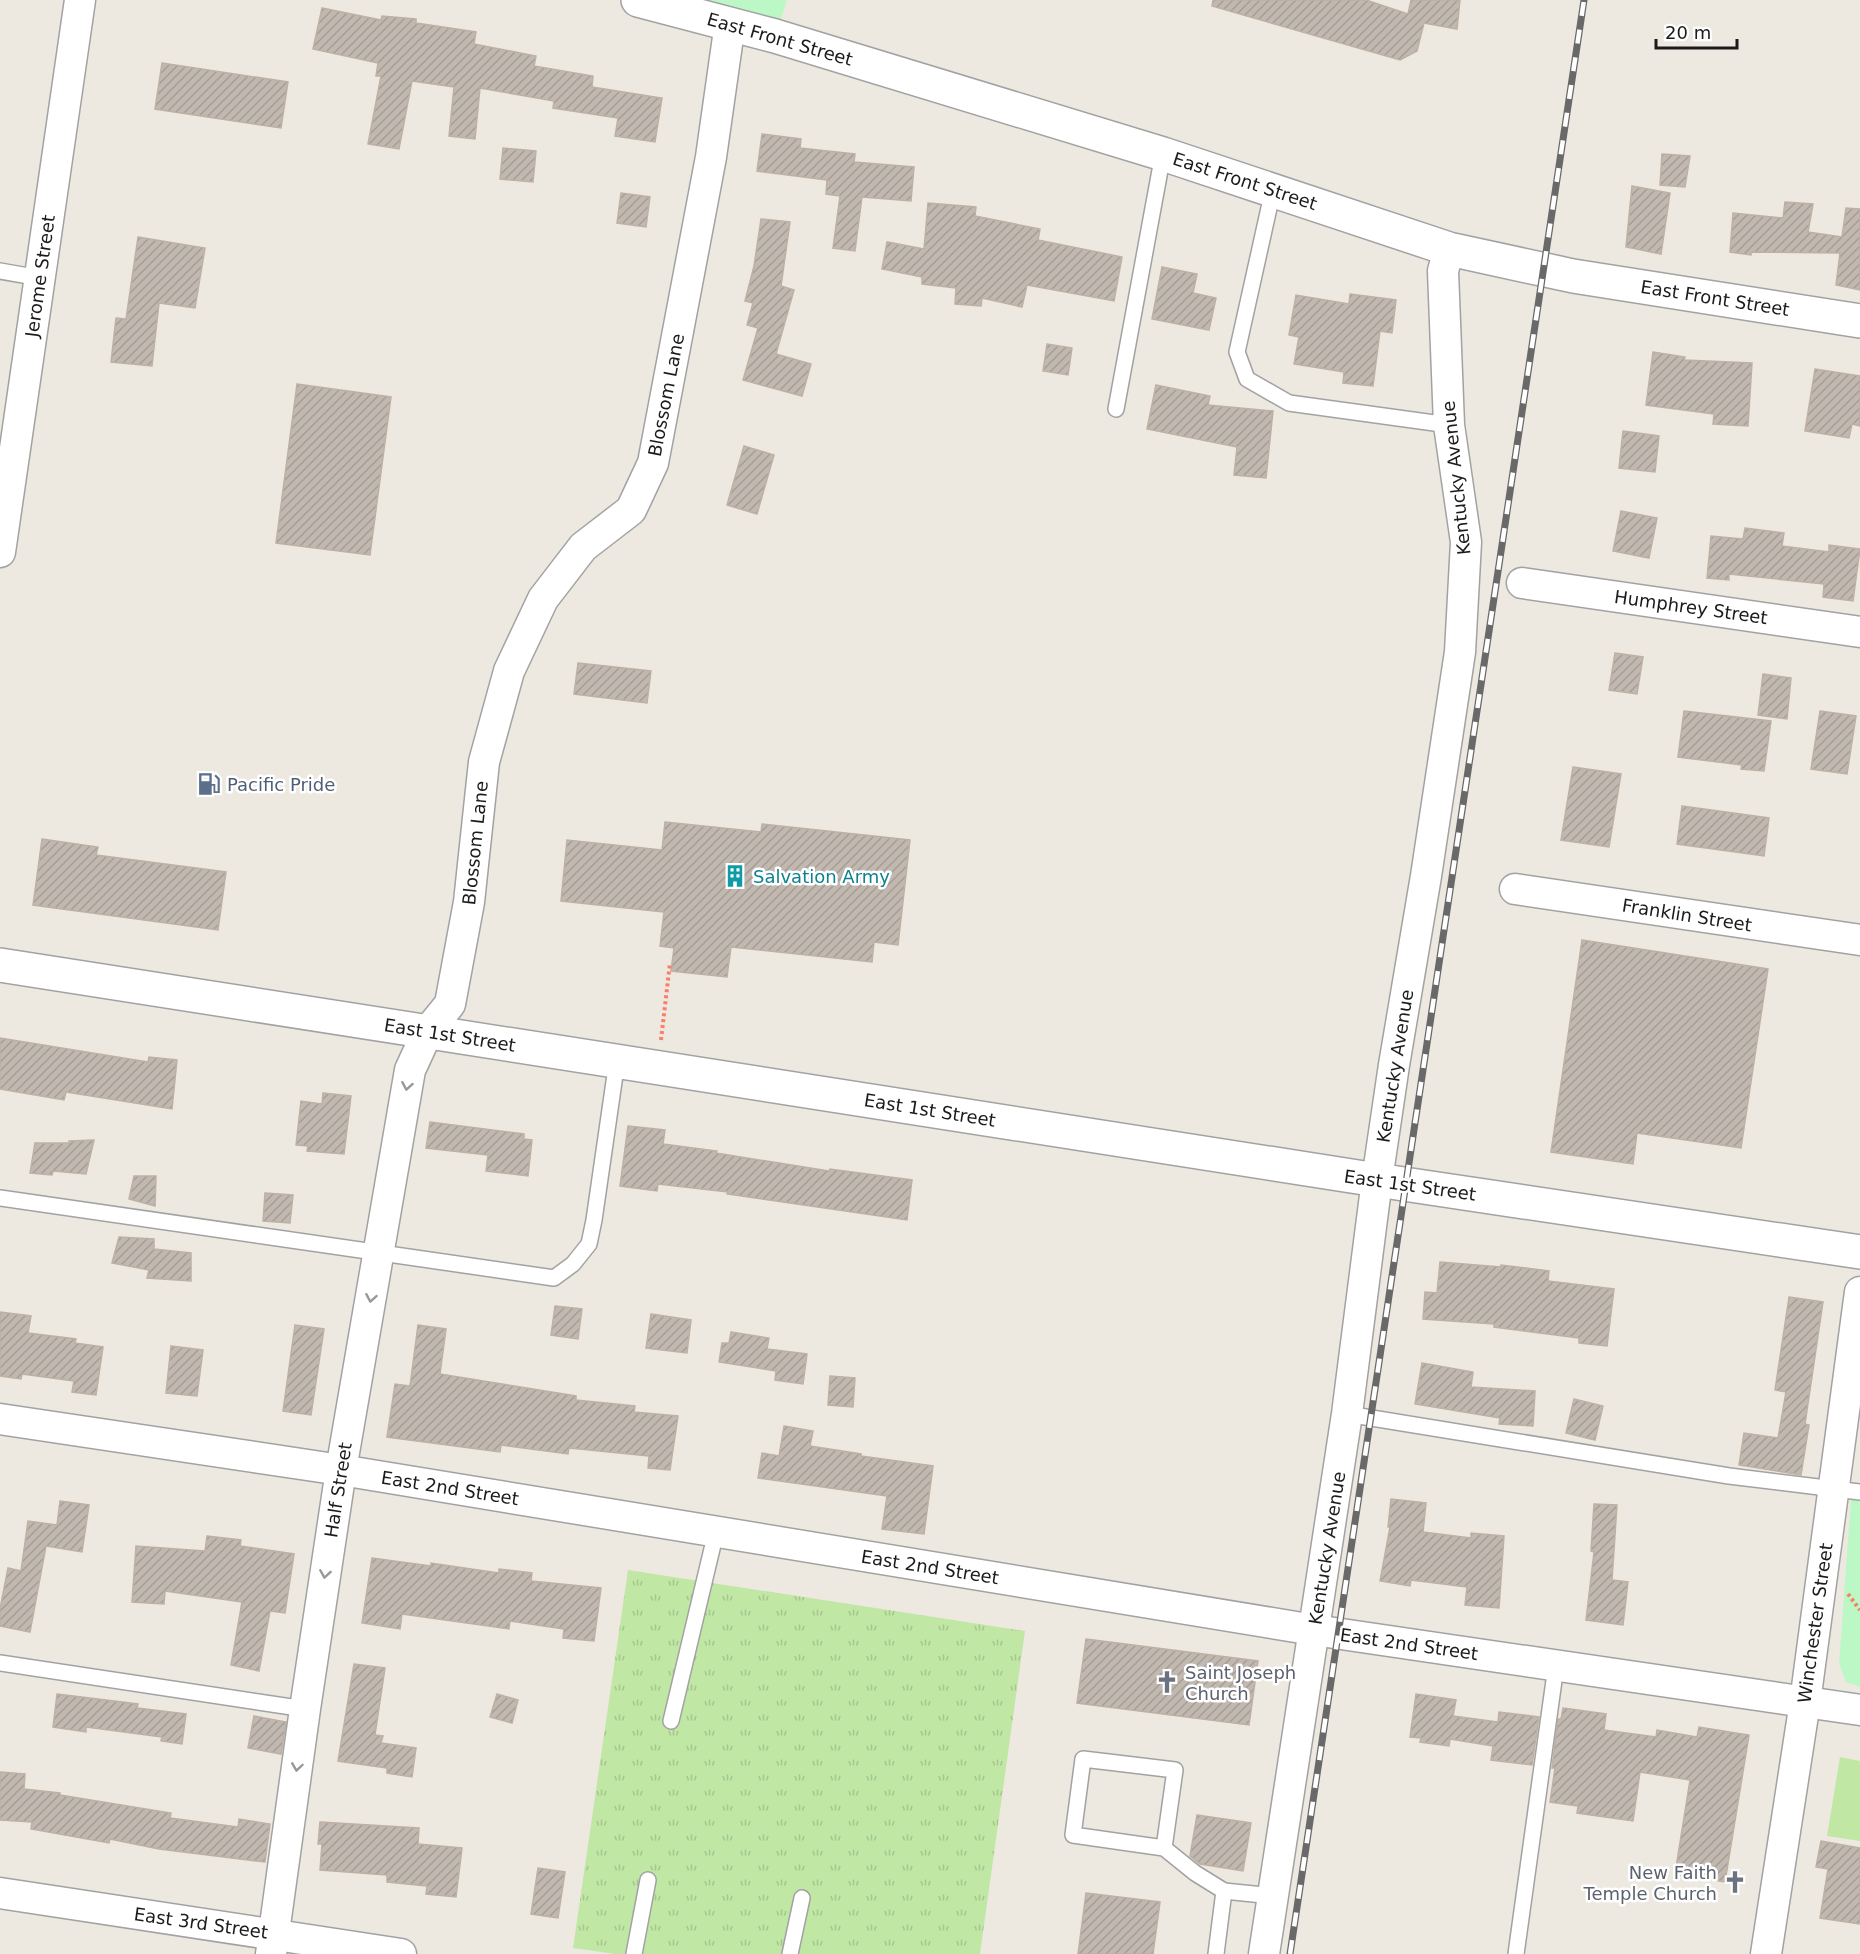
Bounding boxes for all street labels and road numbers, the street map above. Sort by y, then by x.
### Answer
street label: East Front Street [705,8,855,70]
street label: East Front Street [1170,148,1320,214]
street label: Jerome Street [21,213,59,340]
street label: East Front Street [1639,276,1791,320]
street label: Blossom Lane [644,332,688,458]
street label: Kentucky Avenue [1437,400,1475,556]
street label: Humphrey Street [1613,586,1769,628]
street label: Blossom Lane [458,780,492,906]
street label: Franklin Street [1621,894,1753,936]
street label: Kentucky Avenue [1373,988,1417,1144]
street label: East 1st Street [383,1014,517,1056]
street label: East 1st Street [863,1089,997,1131]
street label: East 1st Street [1343,1165,1477,1205]
street label: Half Street [320,1441,356,1539]
street label: East 2nd Street [380,1467,520,1509]
street label: Kentucky Avenue [1305,1470,1349,1626]
street label: Winchester Street [1793,1542,1837,1704]
street label: East 2nd Street [860,1546,1000,1588]
street label: East 2nd Street [1339,1624,1479,1664]
street label: East 3rd Street [133,1903,269,1943]

